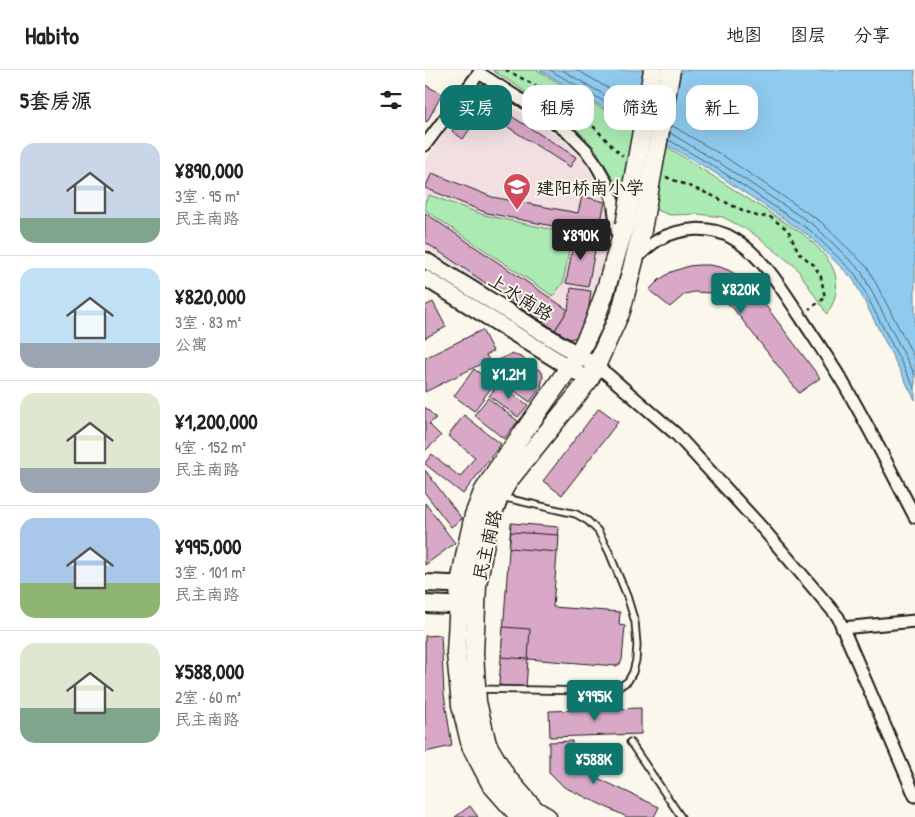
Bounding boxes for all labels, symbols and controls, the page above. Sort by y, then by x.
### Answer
text: Habito [25,19,79,51]
text: 地图 [726,22,762,47]
text: 图层 [790,22,826,47]
text: 分享 [854,22,890,47]
chip: 买房 [440,85,512,130]
chip: 租房 [522,85,594,130]
chip: 筛选 [604,85,676,130]
chip: 新上 [686,85,758,130]
text: 5套房源 [20,86,92,115]
icon: filters [377,86,405,114]
text: ¥890,000 [175,156,243,185]
icon: home [60,163,120,223]
school or university icon: 建阳桥南小学 [502,172,532,211]
place label: 建阳桥南小学 [536,175,644,200]
text: 3室 · 95 m² [175,185,240,207]
text: 民主南路 [175,207,239,229]
pin: ¥890K [546,218,616,261]
text: ¥890K [563,224,599,246]
street label: 上水南路 [484,267,558,327]
pin: ¥820K [706,272,776,315]
text: ¥820K [722,278,760,300]
text: ¥820,000 [175,282,246,311]
icon: home [60,288,120,348]
text: 3室 · 83 m² [175,311,241,333]
text: 公寓 [175,333,207,355]
pin: ¥1.2M [474,358,544,400]
text: ¥1.2M [492,363,526,385]
text: ¥1,200,000 [175,407,258,436]
icon: home [60,413,120,473]
text: 4室 · 152 m² [175,436,246,458]
text: 民主南路 [175,458,239,480]
street label: 民主南路 [467,507,507,583]
text: ¥995,000 [175,532,242,561]
icon: home [60,538,120,598]
text: 3室 · 101 m² [175,561,246,583]
text: 民主南路 [175,583,239,605]
text: ¥588,000 [175,657,244,686]
icon: home [60,663,120,723]
pin: ¥995K [560,680,630,722]
text: ¥995K [578,685,612,707]
text: 2室 · 60 m² [175,686,241,708]
text: 民主南路 [175,708,239,730]
pin: ¥588K [559,742,629,785]
text: ¥588K [576,748,612,770]

